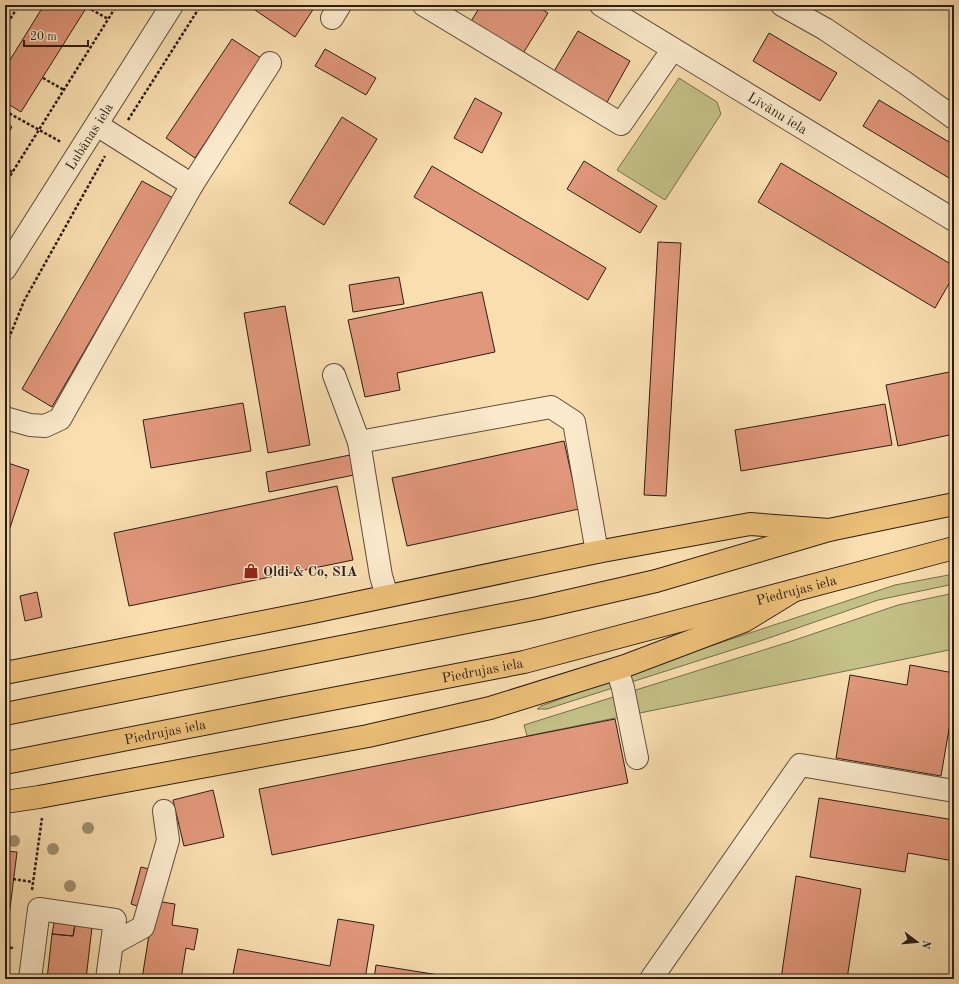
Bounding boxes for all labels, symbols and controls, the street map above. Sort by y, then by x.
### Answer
scale bar [24,22,88,48]
text: 20 m [30,31,57,43]
street label: Līvānu iela [745,90,810,137]
street label: Lubānas iela [63,101,116,173]
shop icon: Oldi & Co, SIA [242,562,260,580]
place label: Oldi & Co, SIA [263,565,358,579]
street label: Piedrujas iela [755,573,838,608]
street label: Piedrujas iela [441,656,525,686]
street label: Piedrujas iela [123,718,207,747]
north arrow [897,922,937,962]
text: N [919,939,932,950]

